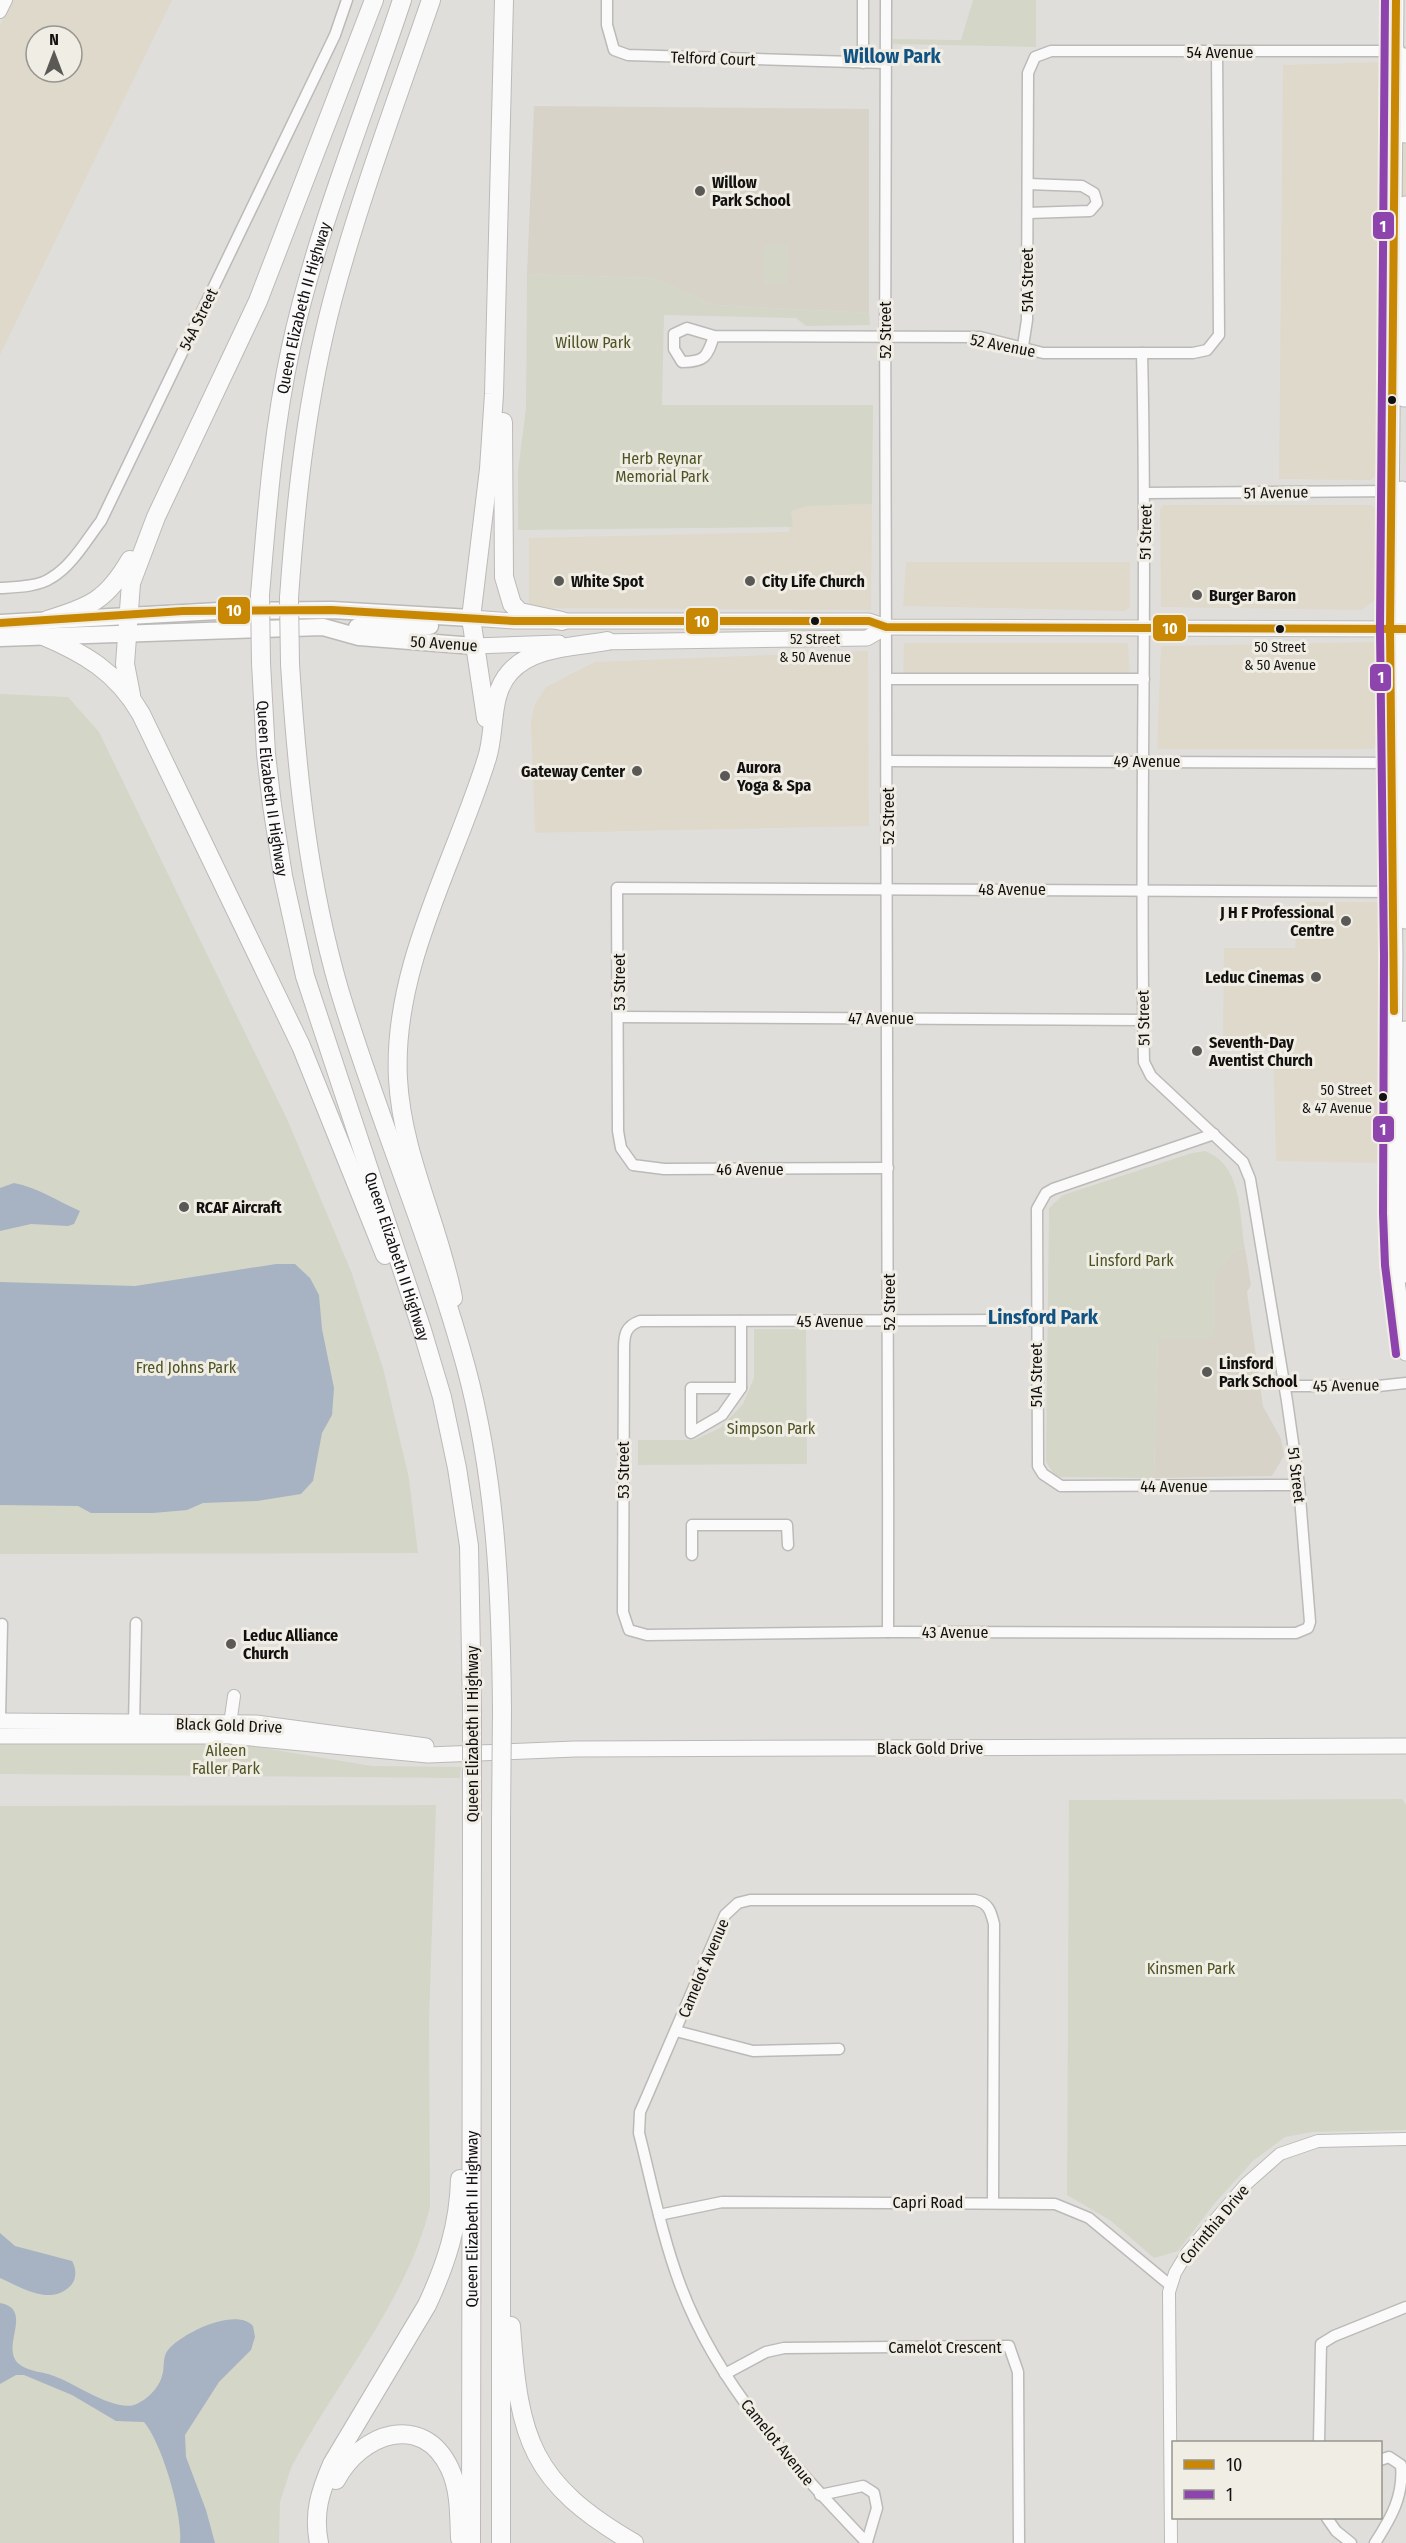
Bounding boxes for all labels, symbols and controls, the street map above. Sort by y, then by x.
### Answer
north arrow [24,24,84,84]
text: N [49,30,59,49]
street label: 54 Avenue [1187,43,1254,62]
district label: Willow Park [843,44,942,68]
street label: Telford Court [670,48,756,69]
place label: Willow Park School [712,173,791,210]
marker: Willow Park School [693,184,707,198]
line badge: 1 [1372,211,1395,240]
text: 1 [1380,217,1386,236]
street label: Queen Elizabeth II Highway [273,219,335,395]
street label: 51A Street [1018,247,1037,312]
street label: 54A Street [175,284,222,353]
street label: 52 Street [876,301,895,359]
street label: 52 Avenue [969,330,1037,361]
park label: Willow Park [555,333,631,352]
unlabelled marker [1386,394,1398,406]
park label: Herb Reynar Memorial Park [615,449,709,486]
street label: 51 Avenue [1244,482,1309,503]
street label: 51 Street [1136,503,1155,560]
place label: White Spot [571,572,644,591]
place label: City Life Church [762,572,865,591]
marker: White Spot [552,574,566,588]
marker: City Life Church [743,574,757,588]
place label: Burger Baron [1209,586,1296,605]
marker: Burger Baron [1190,588,1204,602]
line badge: 10 [217,596,251,625]
text: 10 [226,601,242,620]
line badge: 10 [685,607,719,635]
text: 10 [694,612,710,631]
line badge: 10 [1152,614,1187,642]
marker: 52 Street & 50 Avenue [809,615,821,627]
text: 10 [1162,619,1178,638]
marker: 50 Street & 50 Avenue [1274,623,1286,635]
place label: 52 Street & 50 Avenue [779,631,851,666]
street label: 50 Avenue [410,632,478,655]
place label: 50 Street & 50 Avenue [1244,639,1316,674]
line badge: 1 [1369,663,1392,692]
text: 1 [1378,668,1384,687]
street label: Queen Elizabeth II Highway [253,700,292,878]
street label: 49 Avenue [1113,752,1181,771]
place label: Aurora Yoga & Spa [736,758,811,795]
place label: Gateway Center [521,762,625,781]
marker: Gateway Center [630,764,644,778]
marker: Aurora Yoga & Spa [718,769,732,783]
street label: 52 Street [879,787,898,845]
street label: 48 Avenue [978,880,1046,899]
place label: J H F Professional Centre [1219,903,1335,940]
marker: J H F Professional Centre [1339,914,1353,928]
street label: 53 Street [610,952,629,1011]
place label: Leduc Cinemas [1205,968,1304,987]
marker: Leduc Cinemas [1309,970,1323,984]
street label: 51 Street [1134,989,1153,1046]
street label: 47 Avenue [848,1009,914,1028]
place label: Seventh-Day Aventist Church [1208,1033,1313,1070]
marker: Seventh-Day Aventist Church [1190,1044,1204,1058]
place label: 50 Street & 47 Avenue [1302,1082,1372,1117]
marker: 50 Street & 47 Avenue [1377,1091,1389,1103]
line badge: 1 [1372,1115,1395,1143]
text: 1 [1380,1120,1386,1139]
street label: 46 Avenue [716,1160,784,1179]
street label: Queen Elizabeth II Highway [360,1170,434,1344]
place label: RCAF Aircraft [196,1198,282,1217]
marker: RCAF Aircraft [177,1200,191,1214]
park label: Linsford Park [1088,1251,1174,1270]
street label: 52 Street [880,1273,899,1331]
district label: Linsford Park [988,1305,1099,1329]
street label: 45 Avenue [797,1312,863,1331]
street label: 51A Street [1027,1342,1046,1407]
place label: Linsford Park School [1219,1354,1298,1391]
park label: Fred Johns Park [136,1358,237,1377]
marker: Linsford Park School [1200,1365,1214,1379]
street label: 45 Avenue [1312,1375,1380,1396]
park label: Simpson Park [727,1419,816,1438]
street label: 53 Street [614,1440,633,1499]
street label: 51 Street [1284,1446,1309,1505]
street label: 44 Avenue [1140,1477,1208,1496]
street label: 43 Avenue [922,1623,988,1642]
place label: Leduc Alliance Church [243,1626,338,1663]
marker: Leduc Alliance Church [224,1637,238,1651]
street label: Queen Elizabeth II Highway [463,1645,482,1822]
street label: Black Gold Drive [175,1714,283,1737]
street label: Black Gold Drive [877,1739,983,1758]
park label: Aileen Faller Park [192,1741,260,1778]
street label: Camelot Avenue [674,1916,733,2021]
park label: Kinsmen Park [1147,1959,1236,1978]
street label: Queen Elizabeth II Highway [462,2130,482,2307]
street label: Corinthia Drive [1176,2181,1253,2268]
street label: Capri Road [893,2193,963,2212]
street label: Camelot Crescent [888,2338,1002,2357]
street label: Camelot Avenue [737,2395,818,2489]
legend [1172,2441,1382,2519]
text: 10 [1226,2454,1242,2476]
text: 1 [1226,2484,1233,2506]

